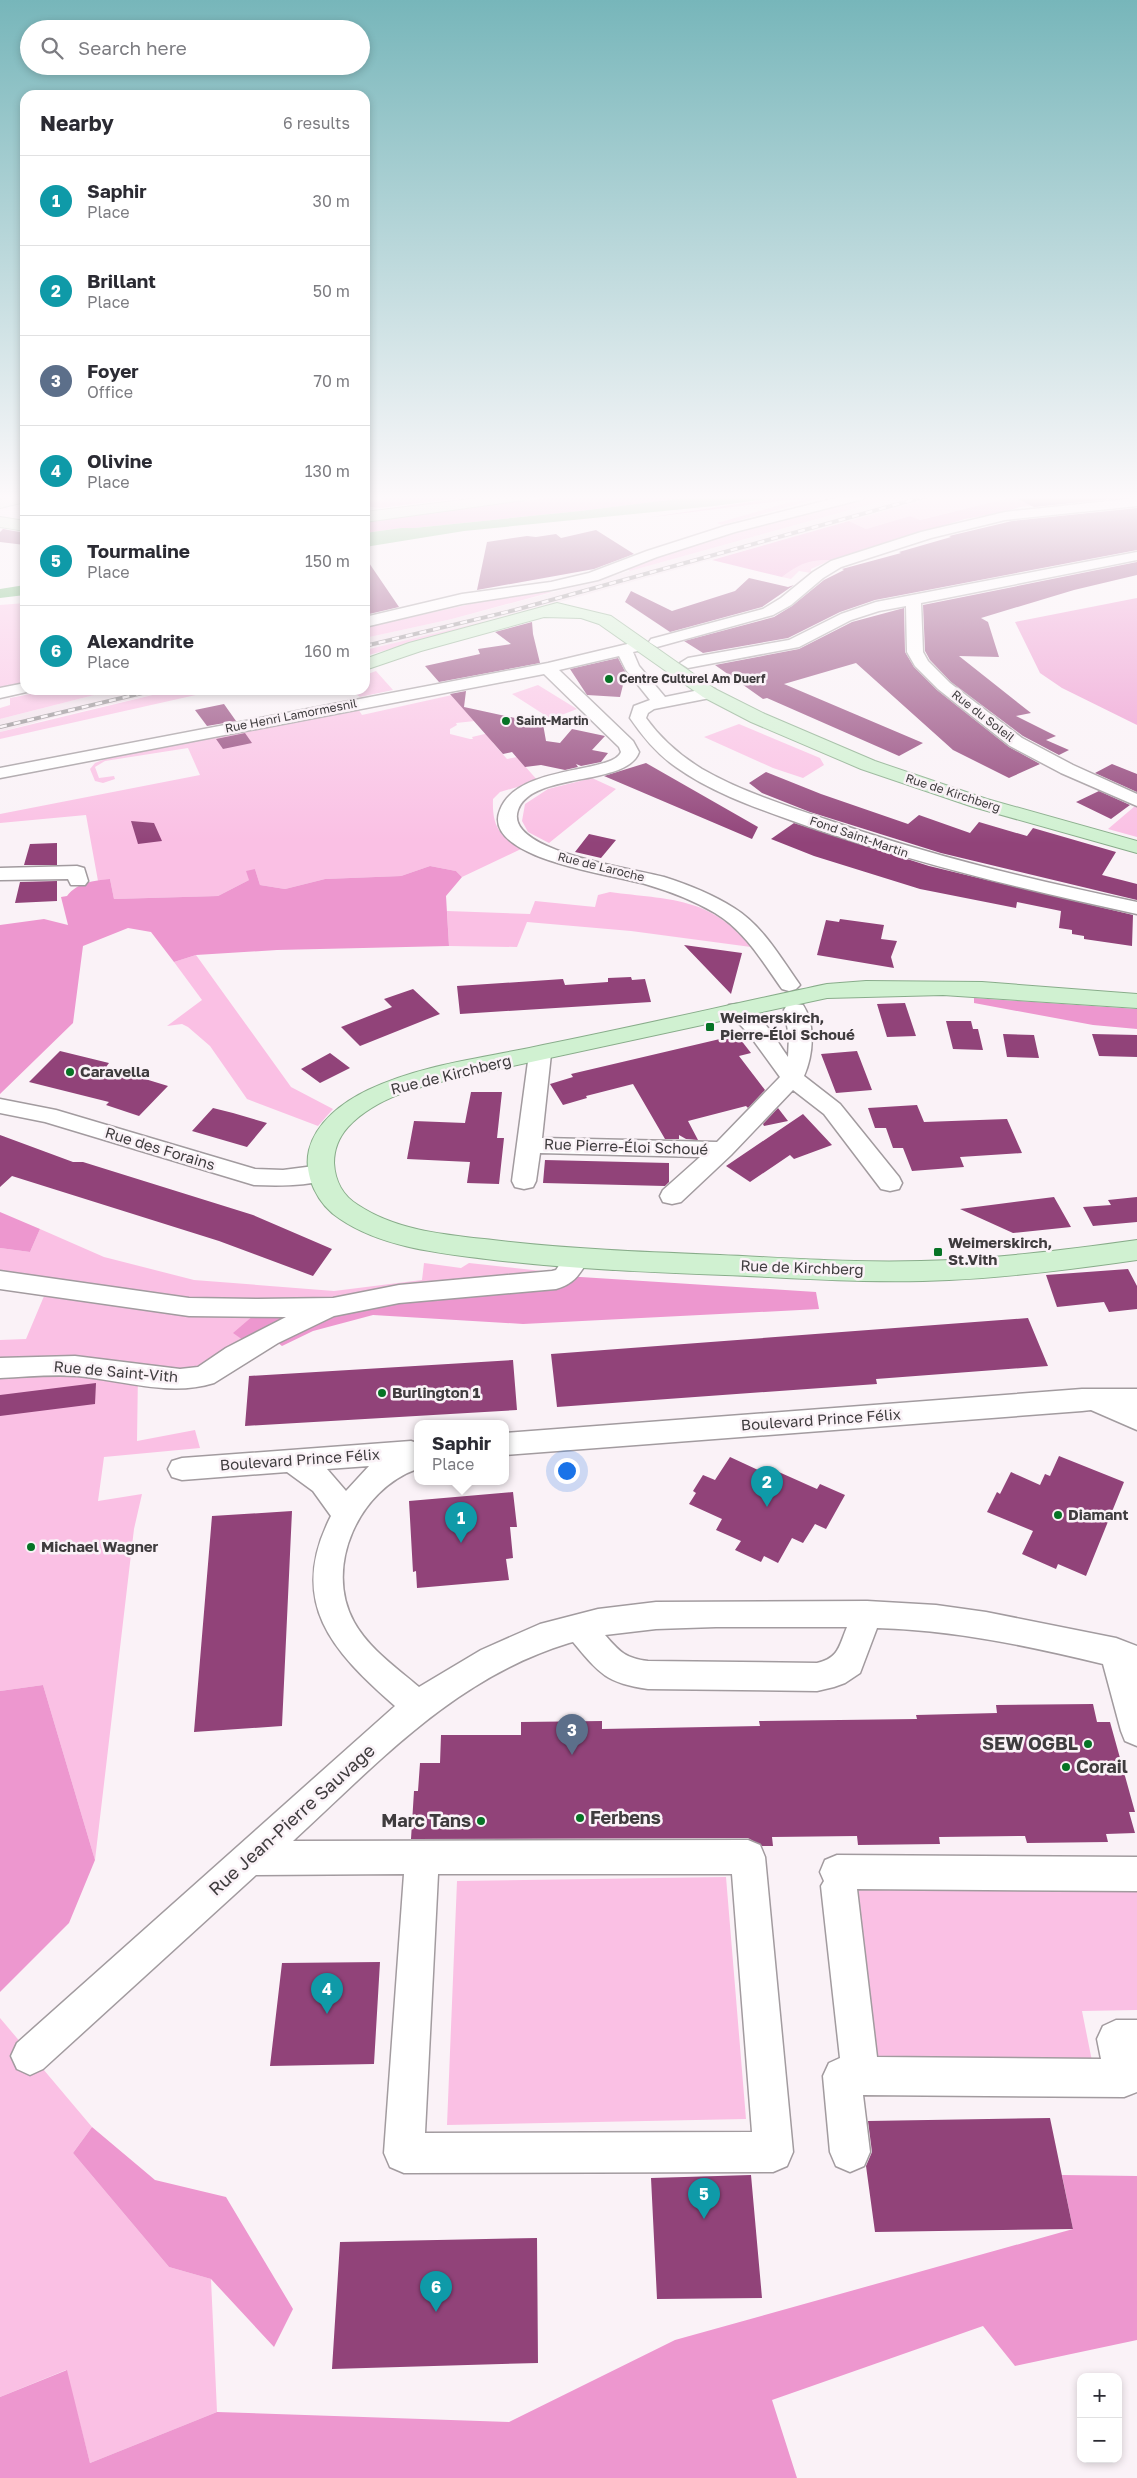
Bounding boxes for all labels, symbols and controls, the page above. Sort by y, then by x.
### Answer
search box [20,20,370,75]
icon: search [38,34,66,62]
text: Search here [78,36,187,59]
text: Nearby [40,110,114,136]
text: 6 results [283,113,350,133]
text: Saphir [87,179,147,202]
text: 1 [52,191,60,211]
text: 30 m [313,191,350,211]
text: Place [87,202,130,222]
text: Brillant [87,269,156,292]
text: 2 [51,281,61,301]
text: 50 m [313,281,350,301]
text: Place [87,292,130,312]
text: Foyer [87,359,139,382]
text: 3 [51,371,61,391]
text: 70 m [313,371,350,391]
text: Office [87,382,133,402]
text: Olivine [87,449,153,472]
text: 4 [51,461,61,481]
text: 130 m [305,461,350,481]
text: Place [87,472,130,492]
text: Tourmaline [87,539,190,562]
text: 5 [51,551,61,571]
text: 150 m [305,551,350,571]
text: Place [87,562,130,582]
text: Alexandrite [87,629,194,652]
text: 6 [51,641,61,661]
text: 160 m [304,641,350,661]
text: Place [87,652,130,672]
place label: Centre Culturel Am Duerf [619,671,766,686]
marker: Centre Culturel Am Duerf [603,673,615,685]
street label: Rue du Soleil [949,686,1018,745]
street label: Rue Henri Lamormesnil [224,695,358,736]
place label: Saint-Martin [516,713,589,728]
marker: Saint-Martin [500,715,512,727]
street label: Rue de Kirchberg [904,770,1002,815]
street label: Fond Saint-Martin [808,813,911,860]
street label: Rue de Laroche [556,848,646,885]
place label: Weimerskirch, Pierre-Éloi Schoué [720,1008,855,1043]
marker: Weimerskirch, Pierre-Éloi Schoué [704,1021,716,1033]
street label: Rue de Kirchberg [389,1050,513,1098]
place label: Caravella [80,1062,150,1080]
marker: Caravella [64,1066,76,1078]
street label: Rue des Forains [103,1123,218,1173]
street label: Rue Pierre-Éloi Schoué [544,1134,709,1158]
place label: Weimerskirch, St.Vith [948,1233,1052,1268]
marker: Weimerskirch, St.Vith [932,1246,944,1258]
street label: Rue de Kirchberg [740,1256,864,1278]
street label: Rue de Saint-Vith [53,1357,179,1385]
place label: Burlington 1 [392,1383,481,1401]
marker: Burlington 1 [376,1387,388,1399]
street label: Boulevard Prince Félix [740,1404,902,1434]
popup [414,1420,509,1485]
text: Saphir [432,1431,491,1454]
street label: Boulevard Prince Félix [219,1444,381,1474]
text: Place [432,1454,474,1474]
your location [554,1458,580,1484]
pin: 2 [751,1466,783,1507]
pin: 1 [445,1502,477,1543]
place label: Diamant [1068,1505,1128,1523]
marker: Diamant [1052,1509,1064,1521]
place label: Michael Wagner [41,1537,159,1555]
marker: Michael Wagner [25,1541,37,1553]
pin: 3 [556,1714,588,1755]
place label: SEW OGBL [982,1732,1078,1754]
marker: SEW OGBL [1082,1738,1094,1750]
street label: Rue Jean-Pierre Sauvage [204,1739,379,1900]
place label: Corail [1076,1755,1128,1777]
marker: Corail [1060,1761,1072,1773]
place label: Ferbens [590,1806,661,1828]
place label: Marc Tans [381,1809,471,1831]
marker: Ferbens [574,1812,586,1824]
marker: Marc Tans [475,1815,487,1827]
pin: 4 [311,1973,343,2014]
pin: 5 [688,2178,720,2219]
pin: 6 [420,2271,452,2312]
map controls [1077,2373,1122,2463]
button: + [1077,2373,1122,2418]
button: − [1077,2418,1122,2463]

